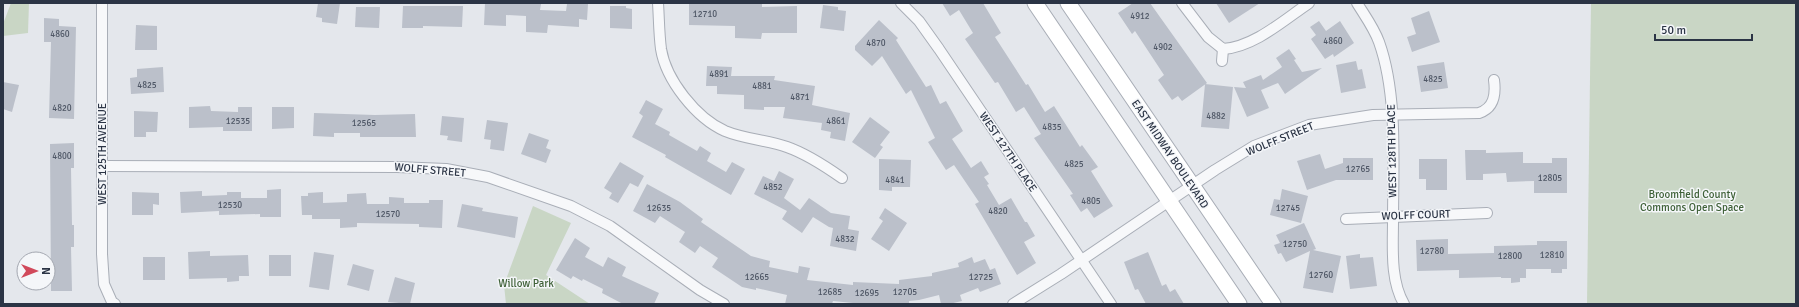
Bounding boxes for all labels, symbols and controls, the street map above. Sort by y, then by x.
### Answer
house number: 12710 [693,9,717,20]
house number: 4912 [1130,11,1150,22]
scale bar [1655,16,1752,42]
text: 50 m [1661,23,1686,38]
house number: 4860 [50,29,70,40]
house number: 4860 [1323,36,1343,47]
house number: 4870 [866,38,886,49]
house number: 4902 [1153,42,1173,53]
house number: 4891 [709,69,729,80]
house number: 4825 [1423,74,1443,85]
house number: 4825 [137,80,157,91]
house number: 4881 [752,81,772,92]
house number: 4871 [790,92,810,103]
street label: EAST MIDWAY BOULEVARD [1129,97,1211,211]
house number: 4820 [52,103,72,114]
street label: WEST 125TH AVENUE [96,103,109,205]
street label: WEST 128TH PLACE [1385,104,1399,198]
street label: WEST 127TH PLACE [976,110,1040,194]
house number: 4882 [1206,111,1226,122]
house number: 12535 [226,116,250,127]
house number: 4861 [826,116,846,127]
house number: 12565 [352,118,376,129]
street label: WOLFF STREET [1244,119,1316,158]
house number: 4835 [1042,122,1062,133]
house number: 4800 [52,151,72,162]
house number: 4825 [1064,159,1084,170]
street label: WOLFF STREET [394,160,467,180]
house number: 12765 [1346,164,1370,175]
house number: 12805 [1538,173,1562,184]
house number: 4841 [885,175,905,186]
house number: 4852 [763,182,783,193]
park label: Broomfield County Commons Open Space [1640,188,1744,214]
house number: 4805 [1081,196,1101,207]
house number: 12530 [218,200,242,211]
house number: 12635 [647,203,671,214]
house number: 12745 [1276,203,1300,214]
house number: 4820 [988,206,1008,217]
street label: WOLFF COURT [1381,207,1451,223]
house number: 12570 [376,209,400,220]
house number: 4832 [835,234,855,245]
house number: 12750 [1283,239,1307,250]
house number: 12780 [1420,246,1444,257]
house number: 12810 [1540,250,1564,261]
north arrow [16,251,56,291]
house number: 12800 [1498,251,1522,262]
text: N [39,267,52,275]
house number: 12760 [1309,270,1333,281]
house number: 12665 [745,272,769,283]
house number: 12725 [969,272,993,283]
park label: Willow Park [498,277,554,290]
house number: 12685 [818,287,842,298]
house number: 12705 [893,287,917,298]
house number: 12695 [855,288,879,299]

